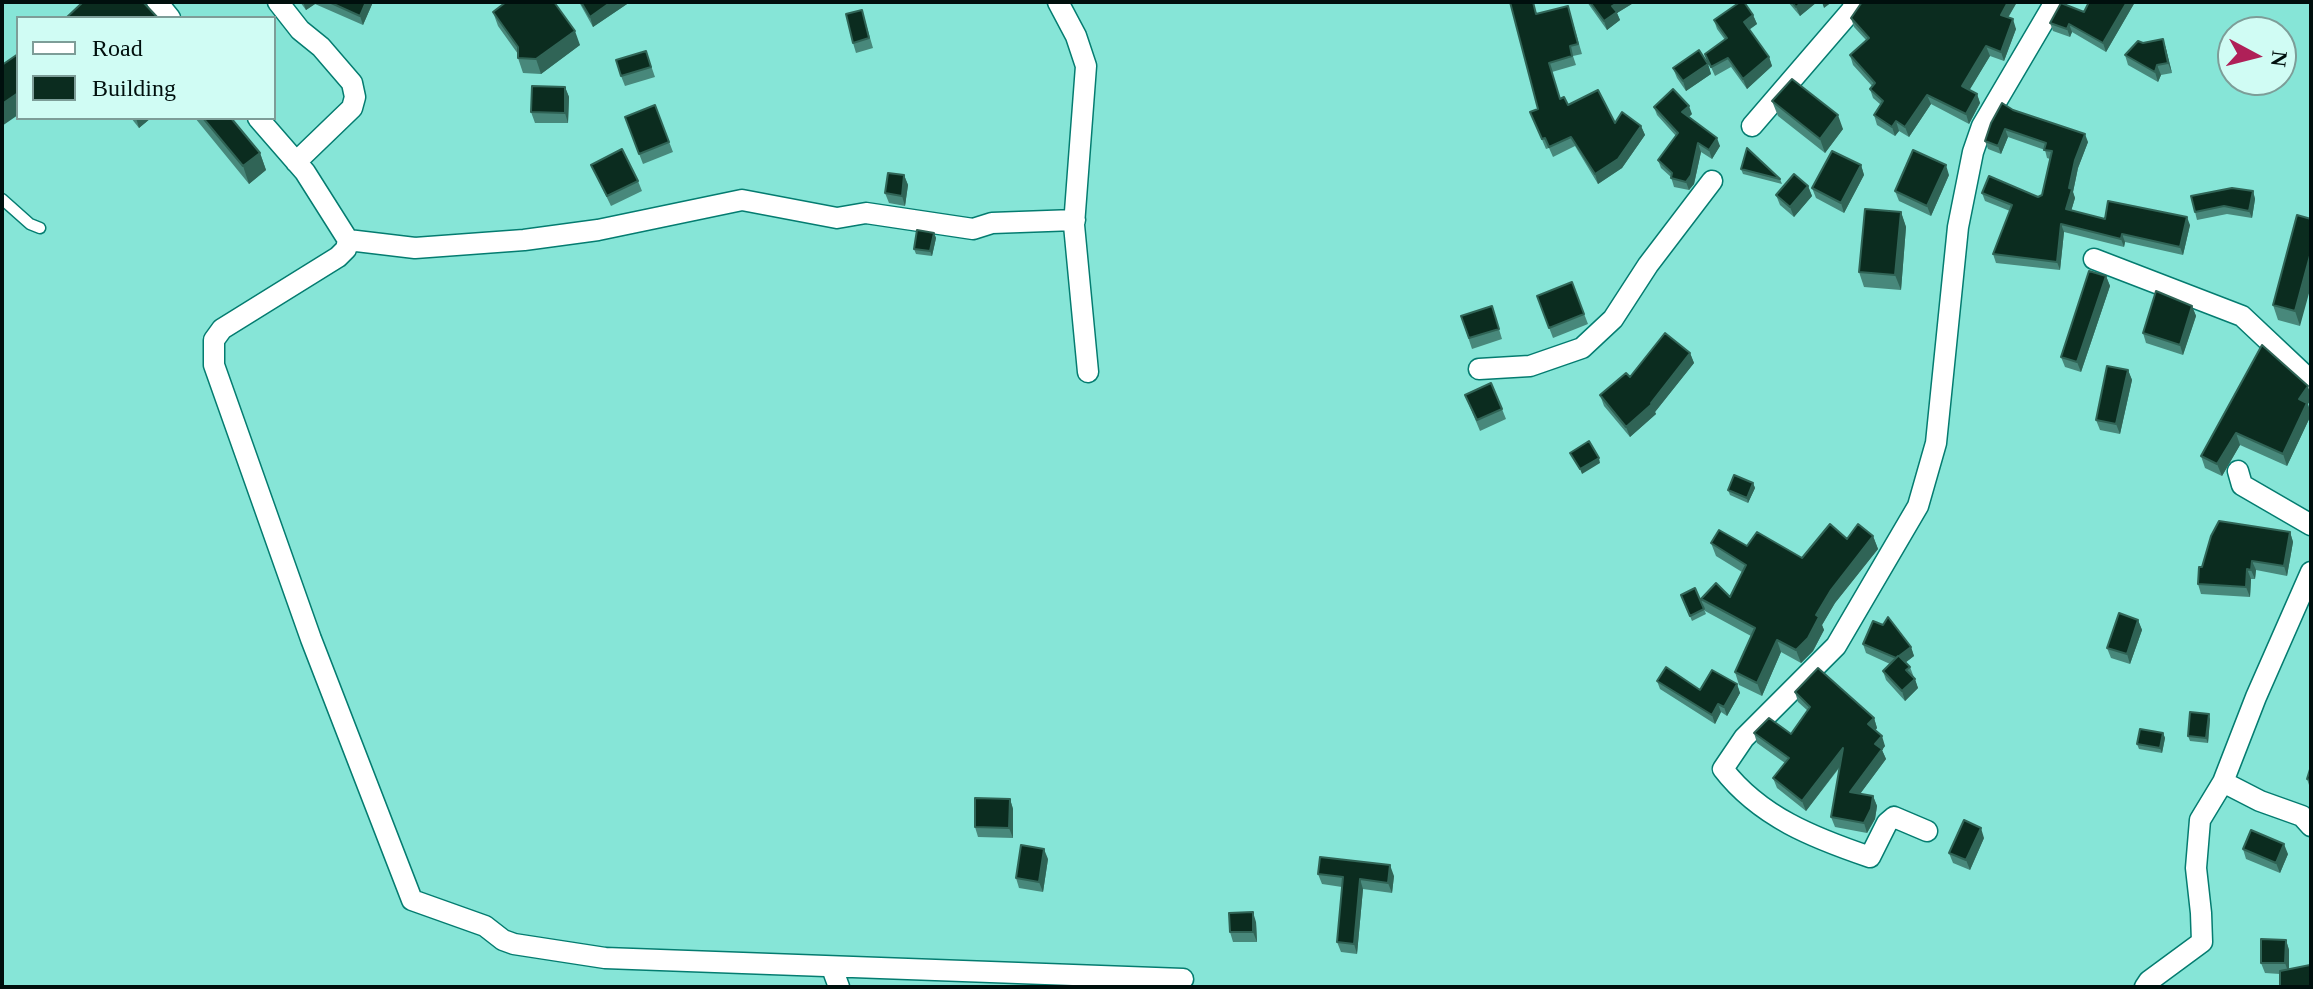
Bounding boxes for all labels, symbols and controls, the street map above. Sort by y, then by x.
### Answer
legend [16,16,276,120]
north arrow [2217,16,2297,96]
text: Road [92,35,143,61]
text: N [2266,49,2293,68]
text: Building [92,75,176,101]

